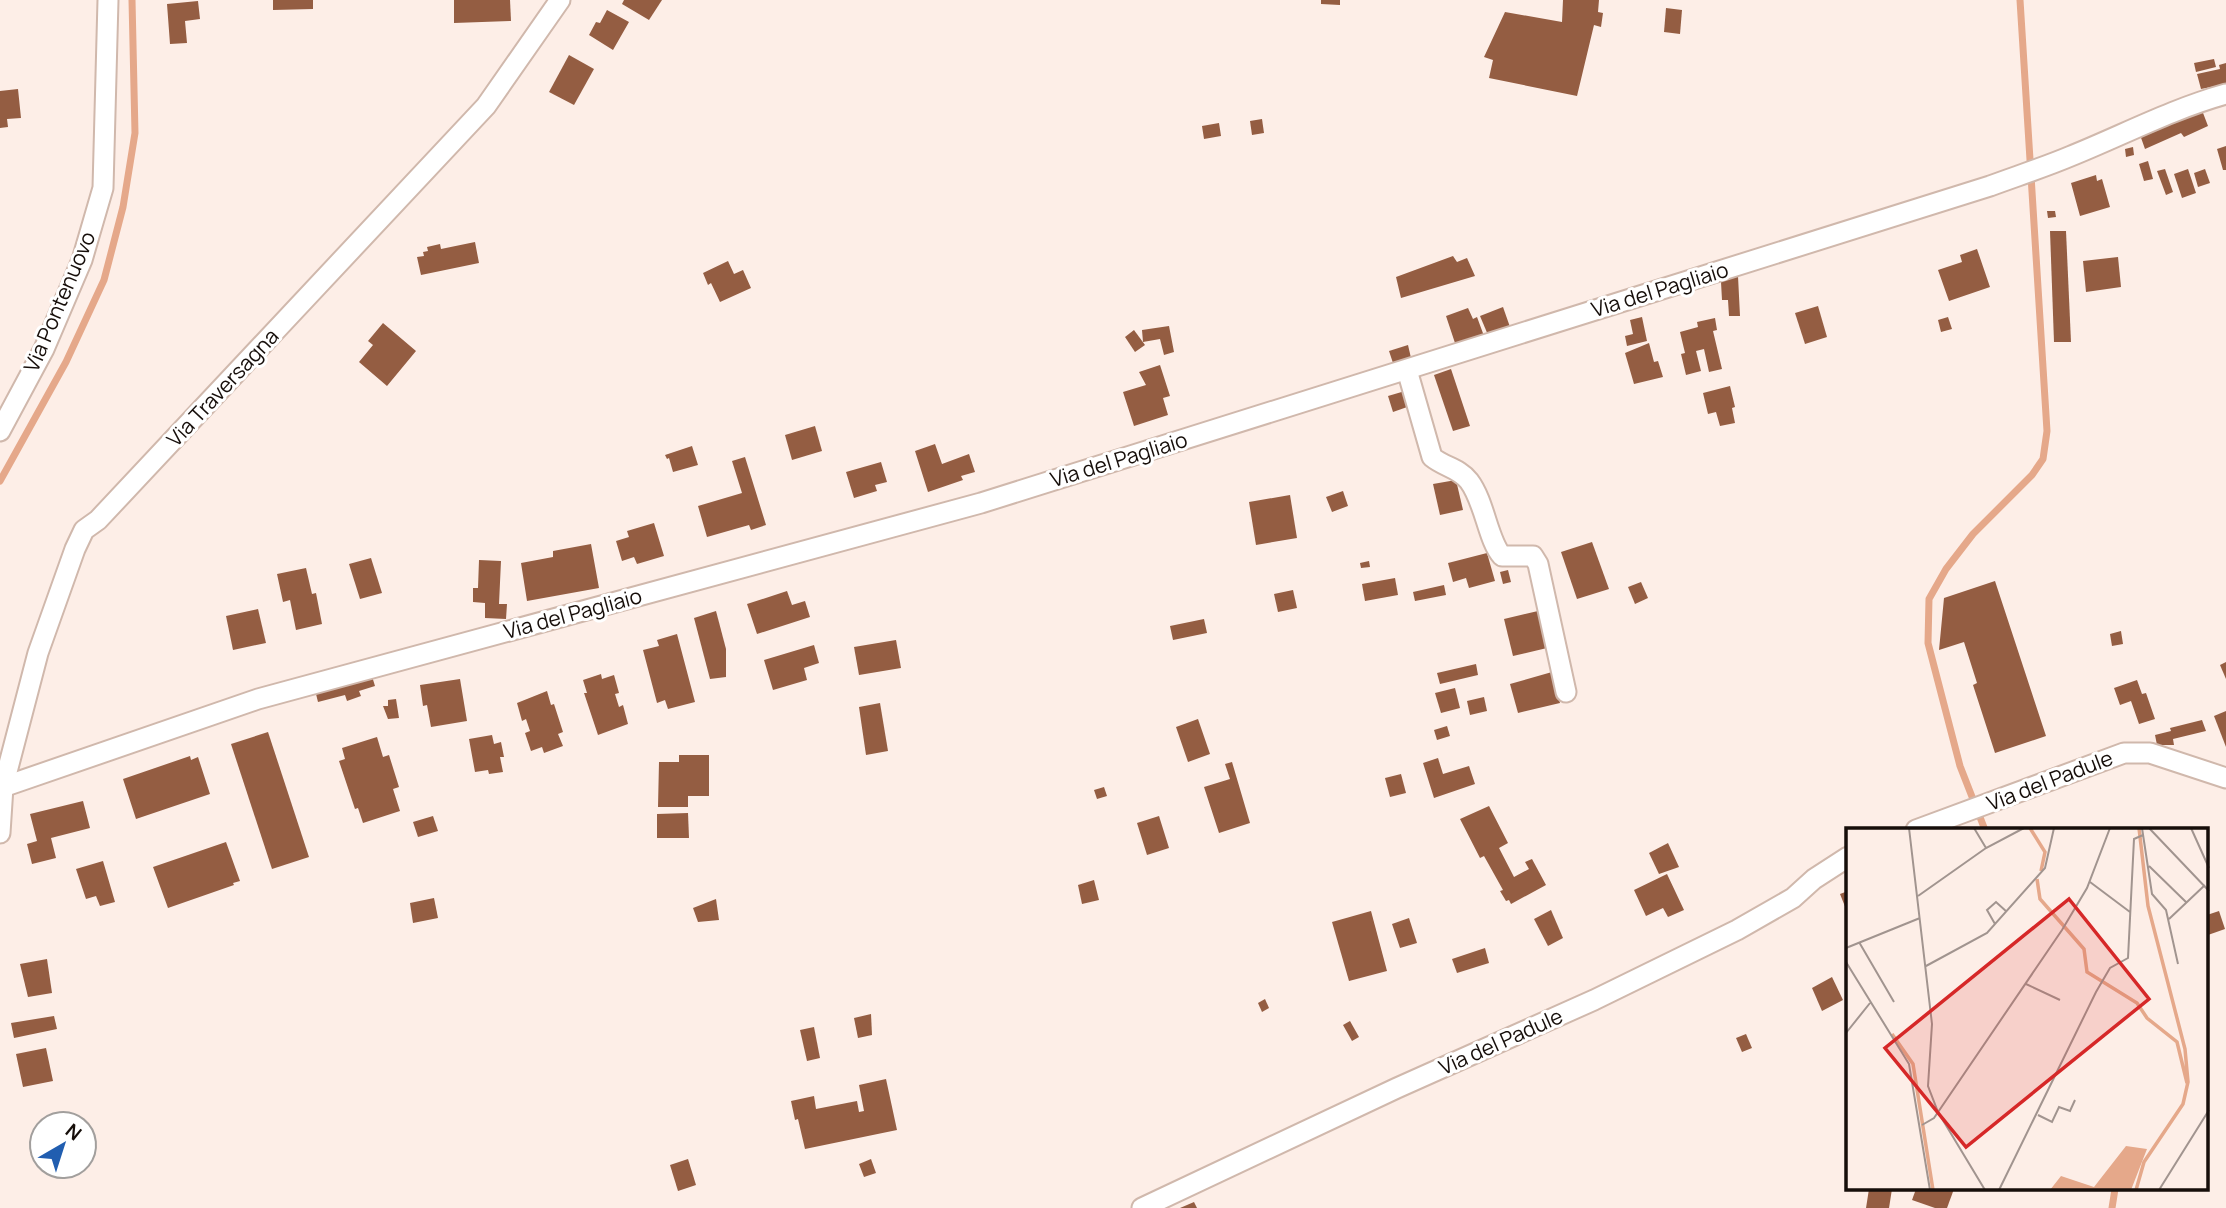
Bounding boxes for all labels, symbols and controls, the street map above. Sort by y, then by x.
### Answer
street label: Via Pontenuovo [17,227,101,376]
street label: Via del Pagliaio [1588,255,1732,323]
street label: Via Traversagna [160,322,284,452]
street label: Via del Pagliaio [1047,425,1191,493]
street label: Via del Pagliaio [501,581,645,645]
street label: Via del Padule [1983,743,2117,817]
inset map [1846,828,2208,1190]
street label: Via del Padule [1434,1001,1567,1081]
north arrow [28,1110,98,1180]
text: N [60,1117,87,1146]

